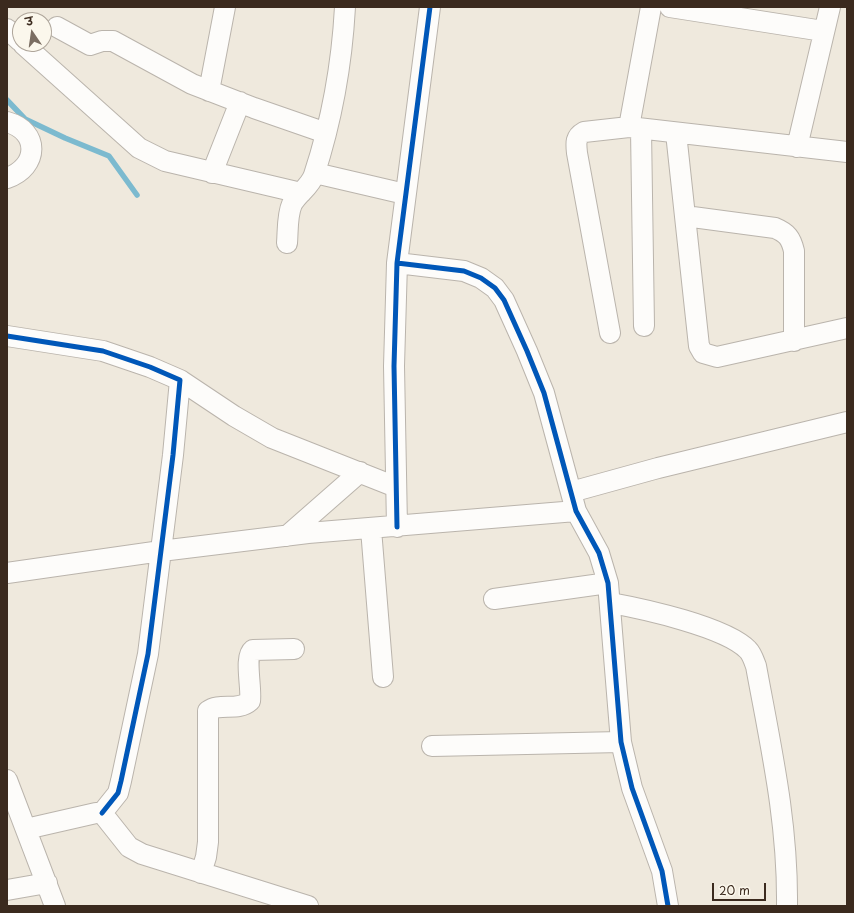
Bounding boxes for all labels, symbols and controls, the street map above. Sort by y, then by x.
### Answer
north arrow [12,12,52,52]
text: उ [24,12,35,30]
scale bar [714,875,768,901]
text: 20 m [719,881,750,899]

